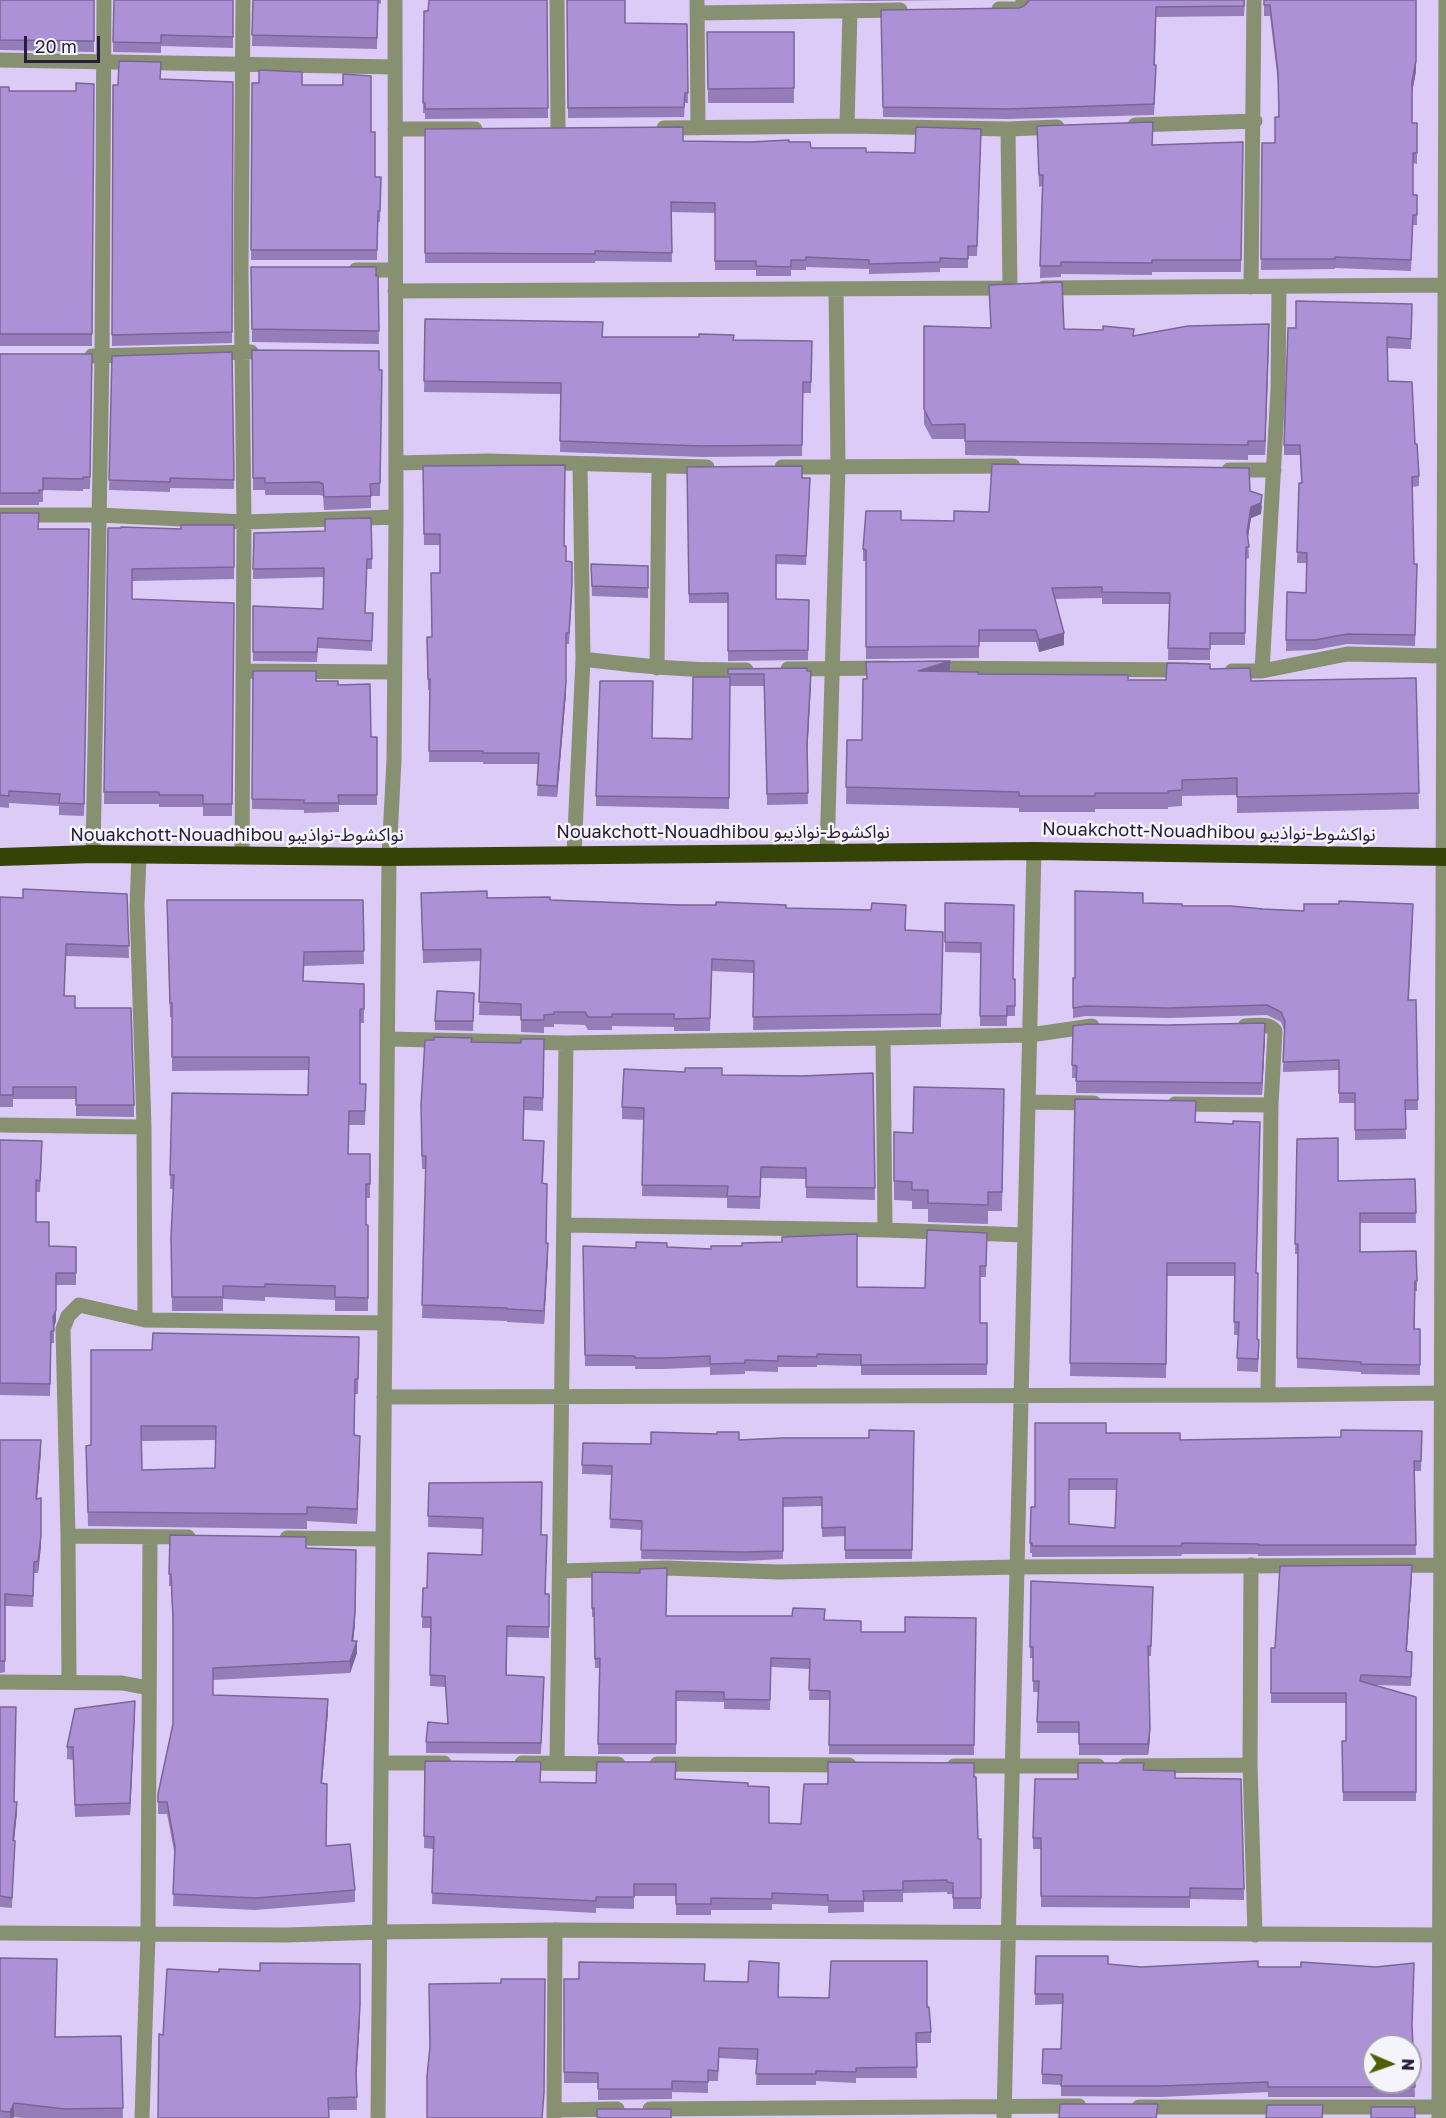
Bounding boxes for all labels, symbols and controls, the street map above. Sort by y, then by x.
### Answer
scale bar [27,24,104,62]
text: 20 m [35,35,77,57]
street label: Nouakchott-Nouadhibou نواكشوط-نواذيبو [1042,818,1376,846]
street label: Nouakchott-Nouadhibou نواكشوط-نواذيبو [556,821,890,843]
street label: Nouakchott-Nouadhibou نواكشوط-نواذيبو [70,824,404,846]
north arrow [1362,2034,1422,2094]
text: N [1398,2058,1418,2071]

